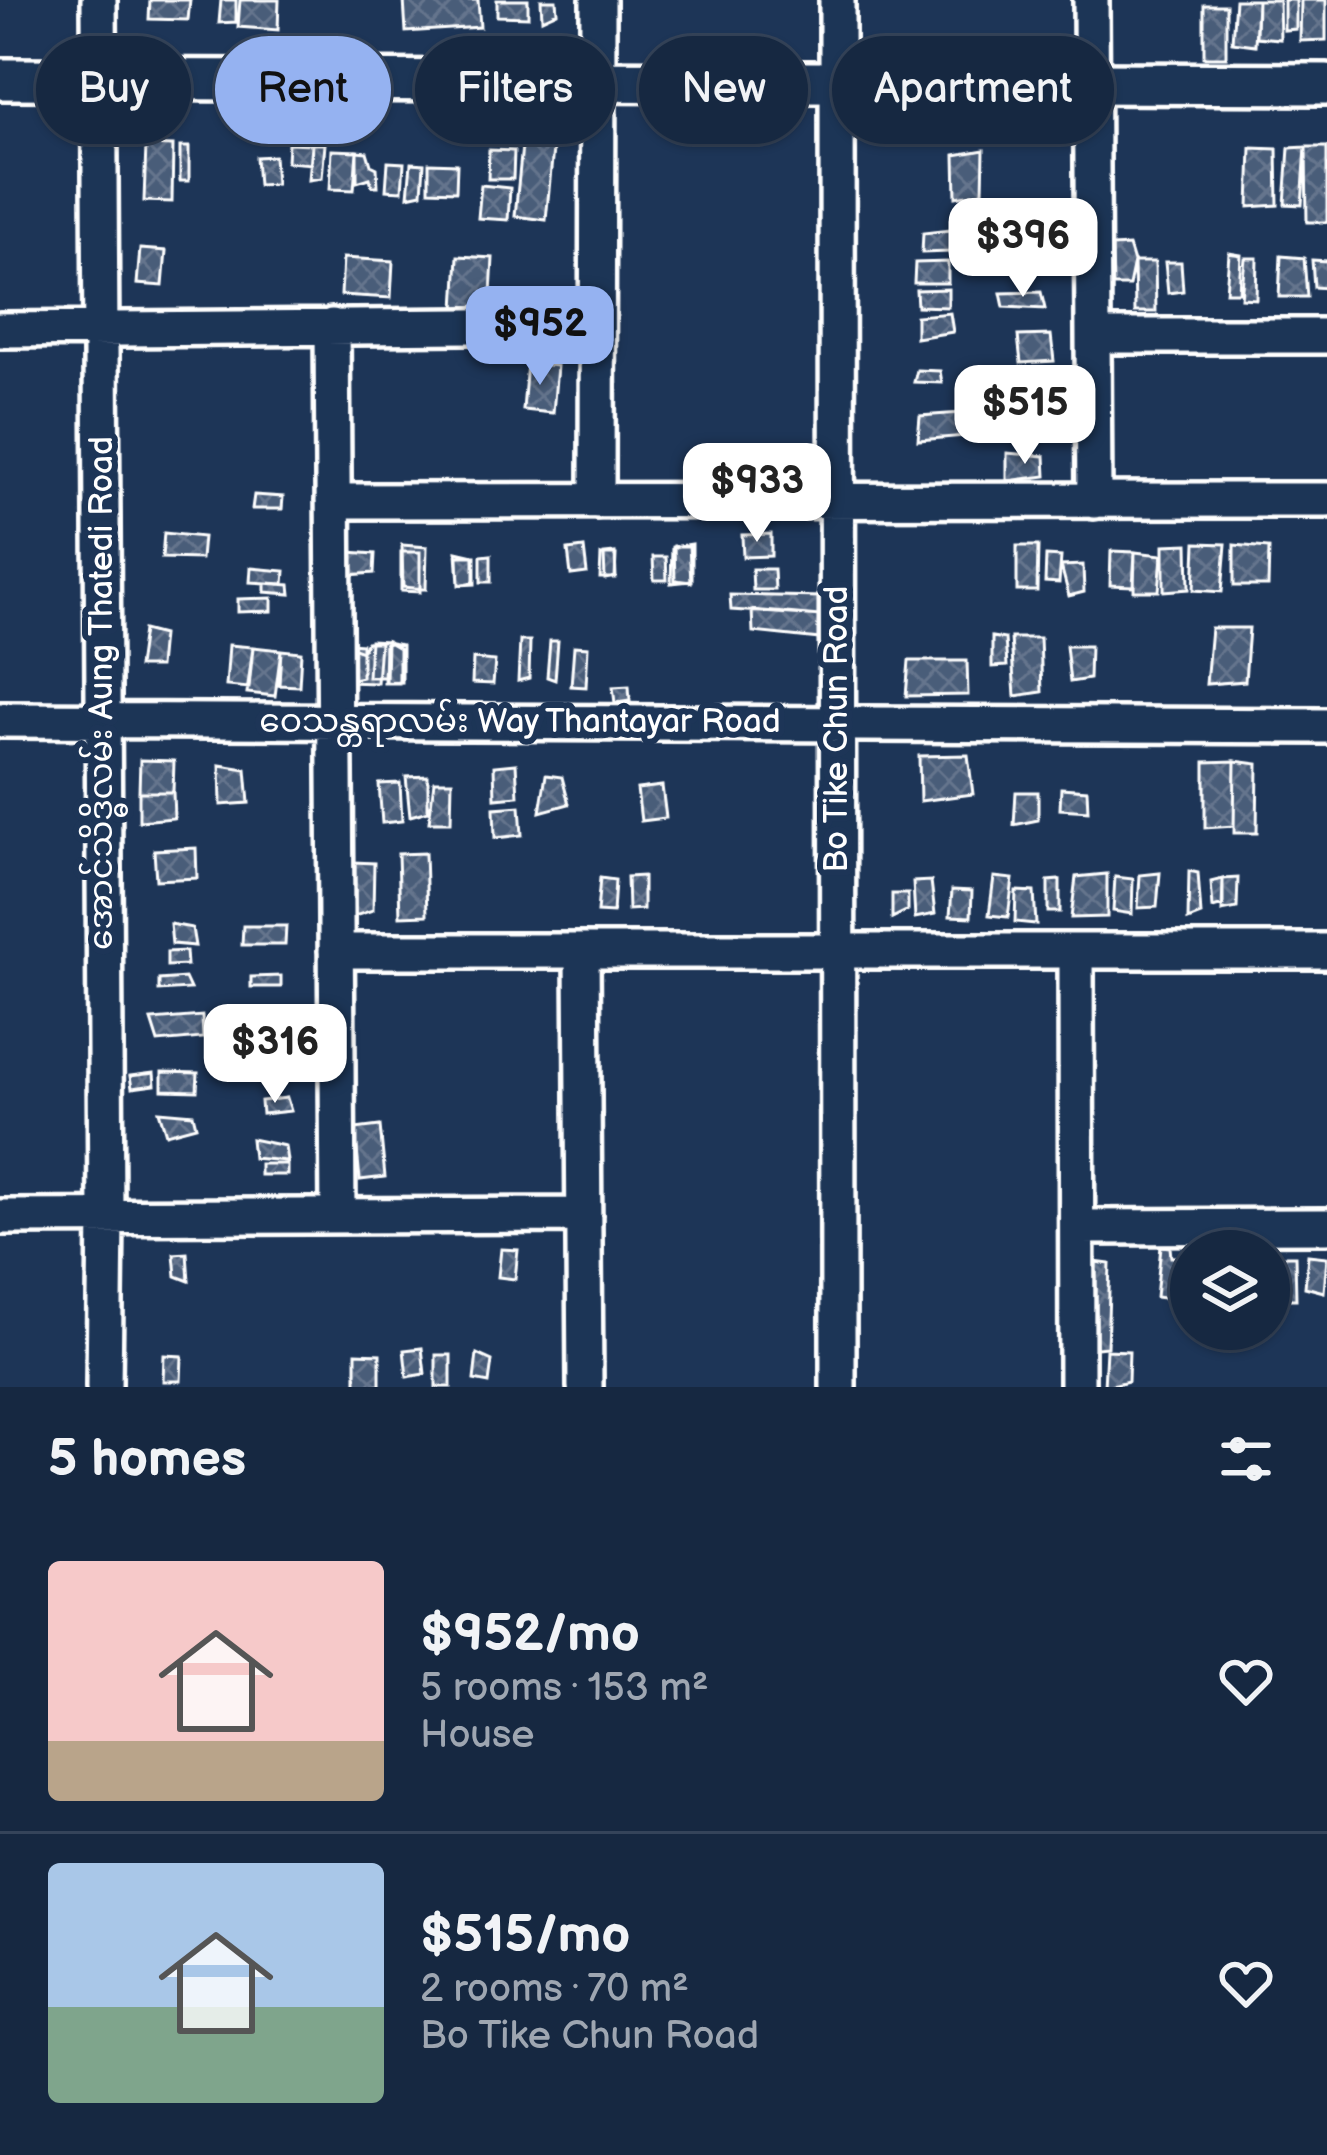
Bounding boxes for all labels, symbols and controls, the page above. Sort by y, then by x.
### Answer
chip: Buy [36,36,191,144]
chip: Rent [215,36,391,144]
chip: Filters [415,36,615,144]
chip: New [639,36,808,144]
chip: Apartment [832,36,1114,144]
pin: $396 [952,198,1094,300]
text: $396 [976,213,1070,260]
pin: $952 [469,286,611,388]
text: $952 [493,301,587,348]
pin: $515 [954,365,1096,467]
text: $515 [981,380,1069,427]
street label: အောင်သိဒ္ဓိလမ်း Aung Thatedi Road [78,436,128,950]
pin: $933 [686,443,828,545]
text: $933 [710,458,804,505]
street label: Bo Tike Chun Road [817,586,857,872]
street label: ဝေသန္တရာလမ်း Way Thantayar Road [259,698,781,747]
pin: $316 [204,1004,346,1106]
text: $316 [231,1019,319,1066]
map controls [1170,1230,1290,1350]
button: layers [1170,1230,1290,1350]
icon: filters [1213,1426,1279,1492]
text: 5 homes [48,1429,246,1490]
text: $952/mo [420,1604,640,1665]
icon: home [144,1609,288,1753]
icon: heart [1213,1648,1279,1714]
text: 5 rooms · 153 m² [420,1665,709,1712]
text: House [420,1712,534,1759]
text: $515/mo [420,1905,630,1966]
icon: home [144,1911,288,2055]
icon: heart [1213,1950,1279,2016]
text: 2 rooms · 70 m² [420,1966,689,2013]
text: Bo Tike Chun Road [420,2013,759,2060]

